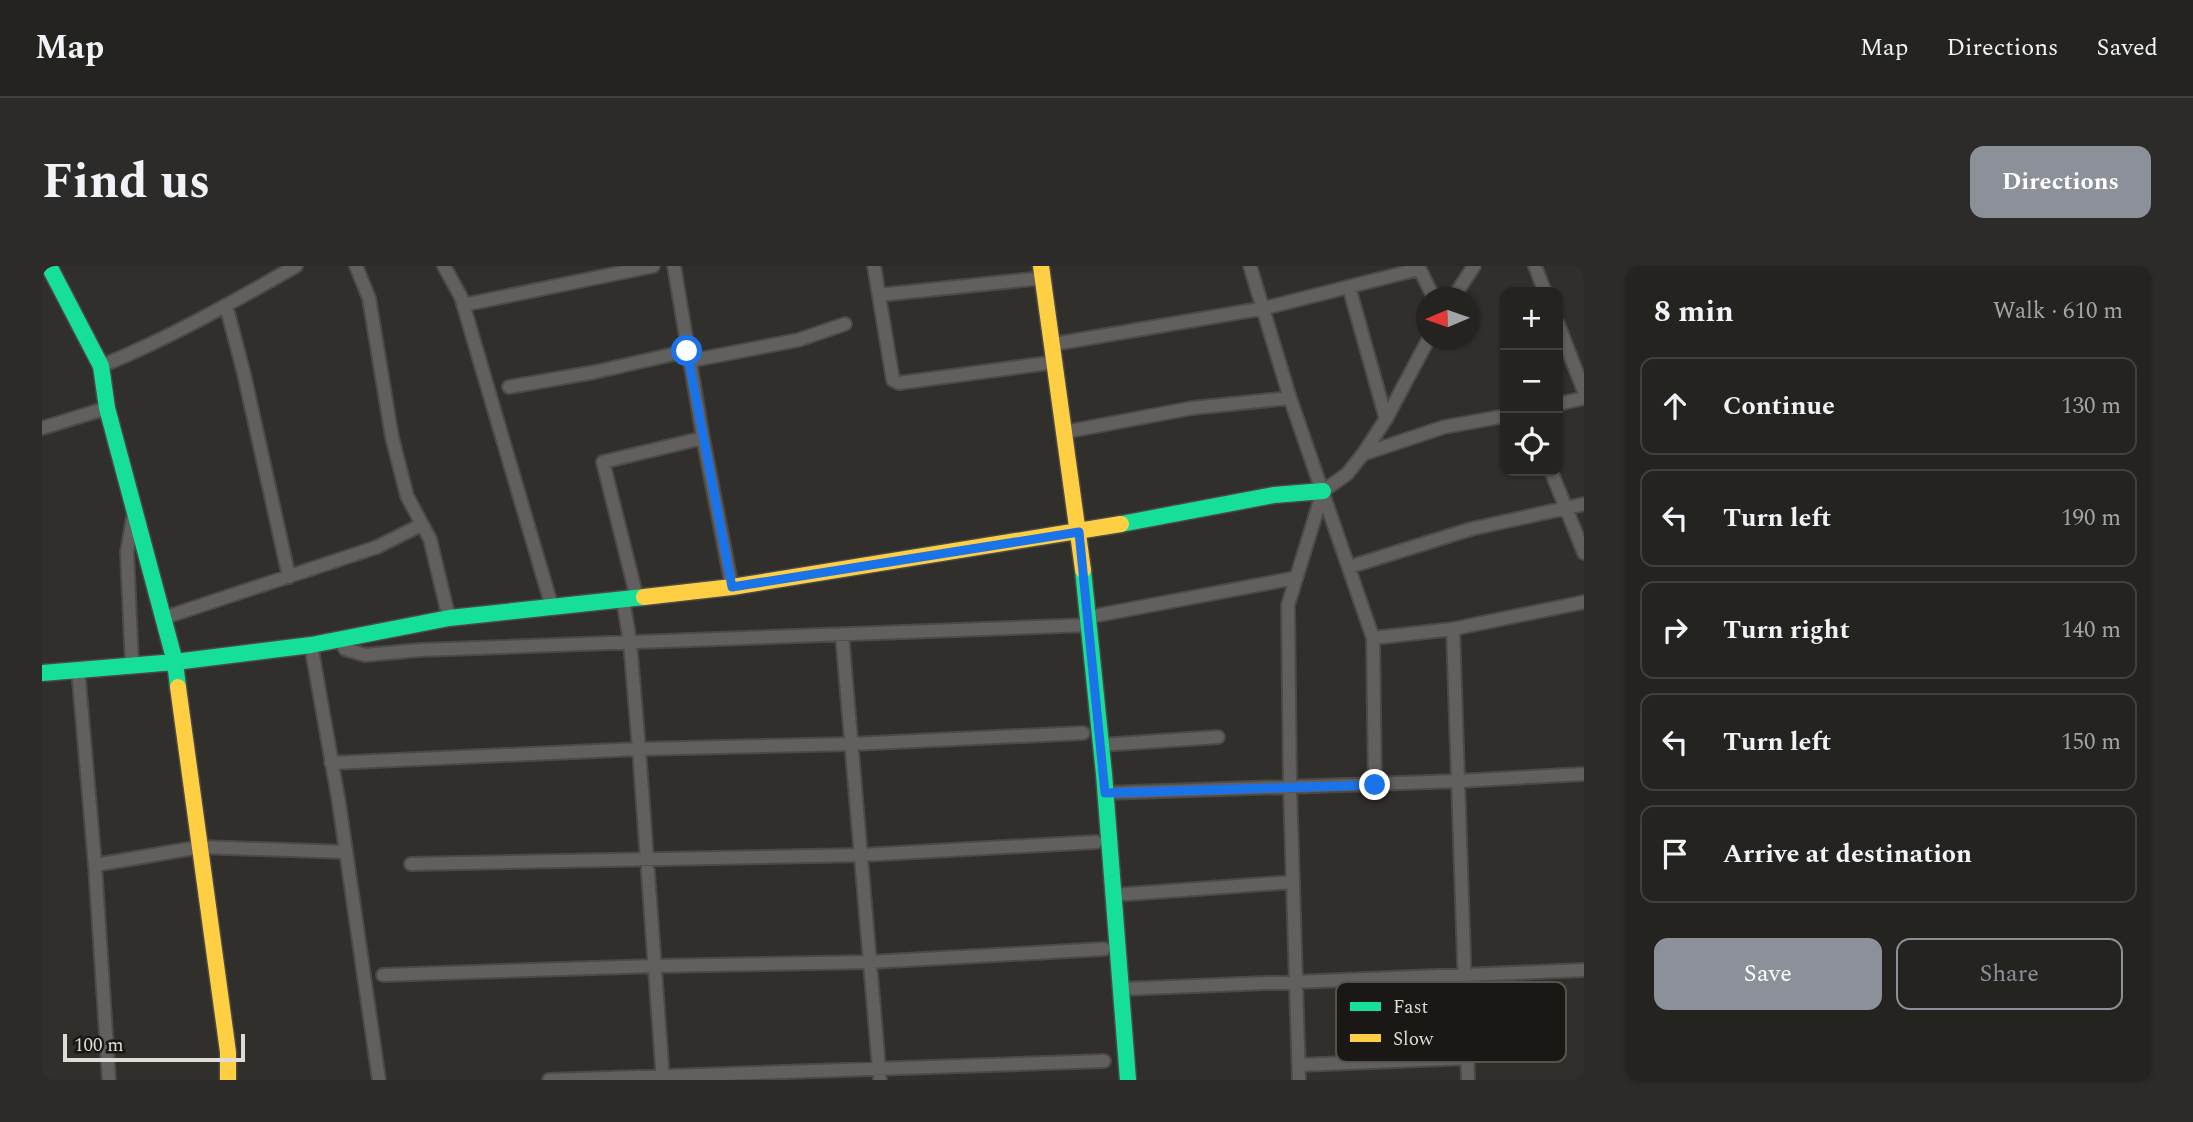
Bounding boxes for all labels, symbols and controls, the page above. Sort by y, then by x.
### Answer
text: Map [35,23,104,73]
text: Map [1860,30,1908,66]
text: Directions [1946,30,2058,66]
text: Saved [2096,30,2158,66]
text: Find us [42,145,210,220]
button: Directions [1970,146,2151,218]
north arrow [1416,287,1479,350]
map controls [1500,287,1563,476]
button: + [1500,287,1563,350]
text: 8 min [1654,289,1734,335]
text: Walk · 610 m [1993,294,2123,329]
route start [671,335,702,366]
button: − [1500,350,1563,413]
text: Continue [1723,386,1835,426]
icon: ahead [1656,387,1694,425]
text: 130 m [2061,389,2121,424]
button: locate [1500,413,1563,476]
text: Turn left [1723,498,1831,538]
icon: left [1656,499,1694,537]
text: 190 m [2061,501,2121,536]
text: Turn right [1723,610,1850,650]
icon: right [1656,611,1694,649]
text: 140 m [2061,613,2121,648]
text: Turn left [1723,722,1831,762]
icon: left [1656,723,1694,761]
text: 150 m [2061,725,2121,760]
route end [1359,769,1390,800]
text: Arrive at destination [1723,834,1972,874]
icon: arrive [1656,835,1694,873]
button: Save [1654,938,1882,1010]
button: Share [1896,938,2123,1010]
legend [1336,982,1566,1062]
text: Fast [1393,993,1429,1022]
text: Slow [1393,1025,1434,1054]
scale bar [63,1031,245,1063]
text: 100 m [74,1031,124,1060]

